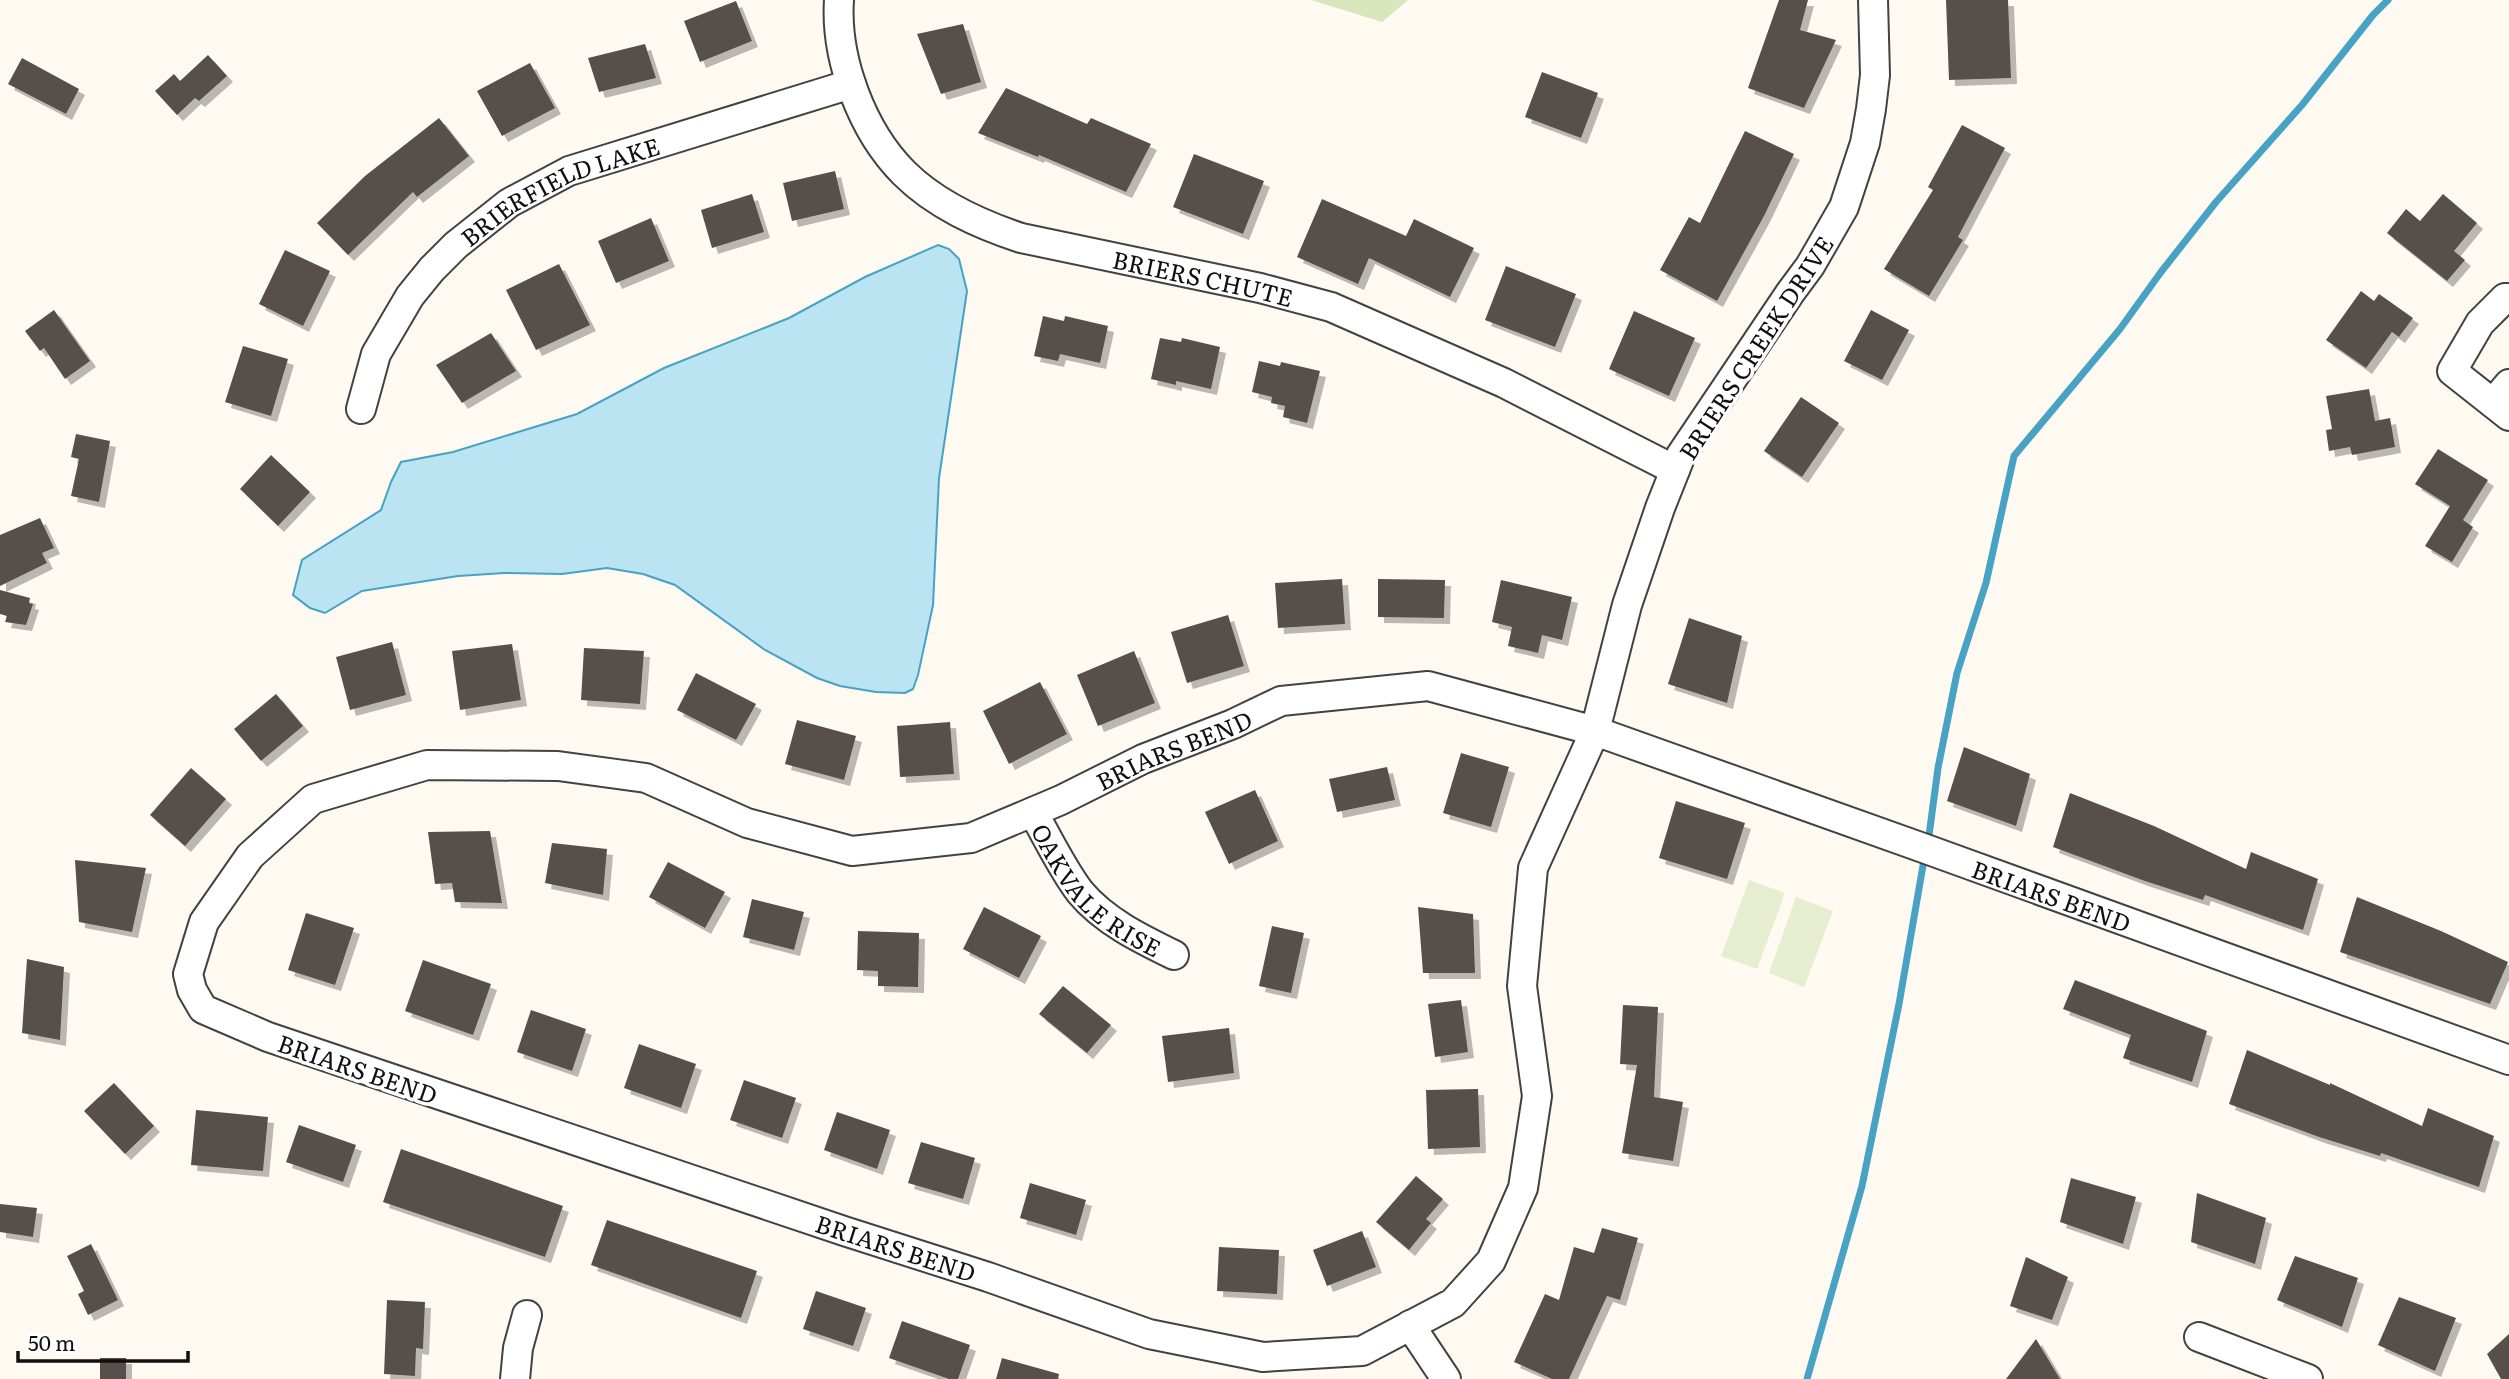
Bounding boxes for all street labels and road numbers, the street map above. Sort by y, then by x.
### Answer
street label: BRIERFIELD LAKE [452,127,664,253]
street label: BRIERS CREEK DRIVE [1669,228,1841,466]
street label: BRIERS CHUTE [1110,240,1297,314]
street label: BRIARS BEND [1089,700,1257,798]
street label: OAKVALE RISE [1025,816,1168,964]
street label: BRIARS BEND [1968,850,2136,939]
street label: BRIARS BEND [274,1024,442,1112]
street label: BRIARS BEND [811,1205,981,1289]

